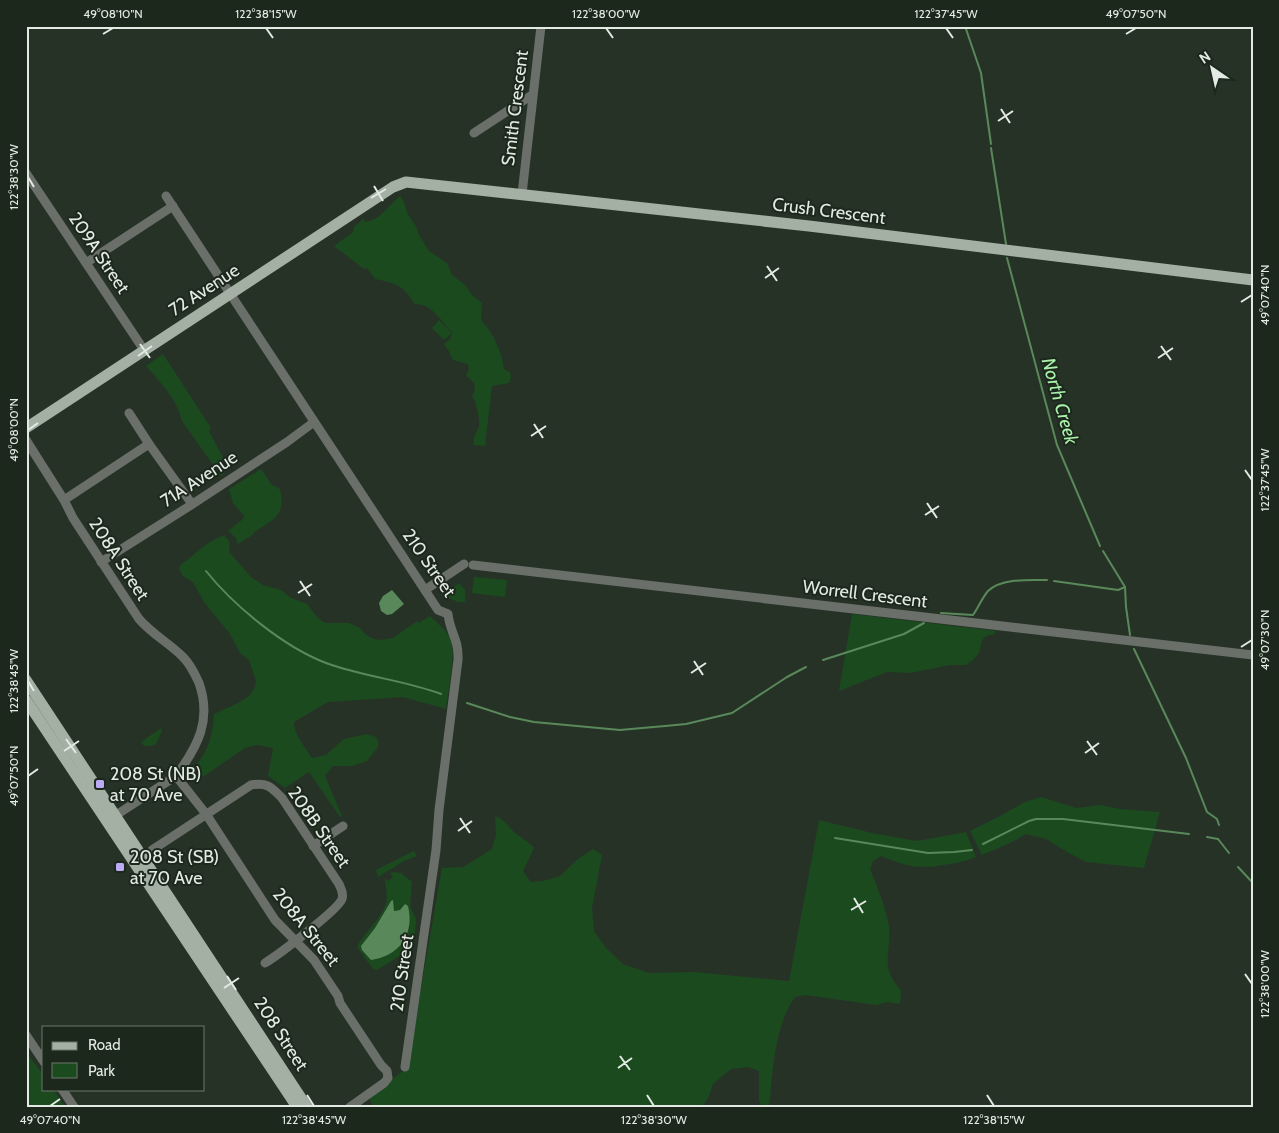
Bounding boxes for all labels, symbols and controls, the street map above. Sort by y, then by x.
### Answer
text: 49°08'10"N [83,6,143,21]
text: 122°38'15"W [235,6,297,21]
text: 122°38'00"W [572,6,641,21]
text: 122°37'45"W [915,6,978,21]
text: 49°07'50"N [1106,6,1166,21]
north arrow [1186,42,1236,92]
text: N [1196,47,1214,67]
street label: Smith Crescent [497,49,533,167]
text: 122°38'30"W [6,143,21,210]
street label: Crush Crescent [771,193,887,229]
street label: 209A Street [64,208,134,298]
street label: 72 Avenue [165,259,243,321]
text: 49°07'40"N [1257,265,1272,326]
water label: North Creek [1037,355,1084,448]
text: 49°08'00"N [6,398,21,462]
street label: 71A Avenue [156,446,242,512]
text: 122°37'45"W [1257,448,1272,512]
street label: 208A Street [84,513,154,605]
street label: 210 Street [398,525,460,601]
street label: Worrell Crescent [801,575,929,613]
text: 49°07'30"N [1257,610,1272,670]
text: 122°38'45"W [6,648,21,713]
text: 49°07'50"N [6,746,21,806]
place label: 208 St (NB) at 70 Ave [110,763,201,806]
marker: 208 St (NB) at 70 Ave [94,778,106,790]
street label: 208B Street [283,782,355,872]
place label: 208 St (SB) at 70 Ave [130,846,219,889]
marker: 208 St (SB) at 70 Ave [114,861,126,873]
street label: 208A Street [268,883,344,971]
street label: 210 Street [386,933,418,1013]
text: 122°38'00"W [1257,949,1272,1018]
street label: 208 Street [249,993,313,1075]
legend [42,1026,205,1090]
text: Road [88,1036,121,1054]
text: Park [88,1062,115,1080]
text: 49°07'40"N [20,1112,81,1127]
text: 122°38'45"W [282,1112,347,1127]
text: 122°38'30"W [621,1112,688,1127]
text: 122°38'15"W [963,1112,1025,1127]

